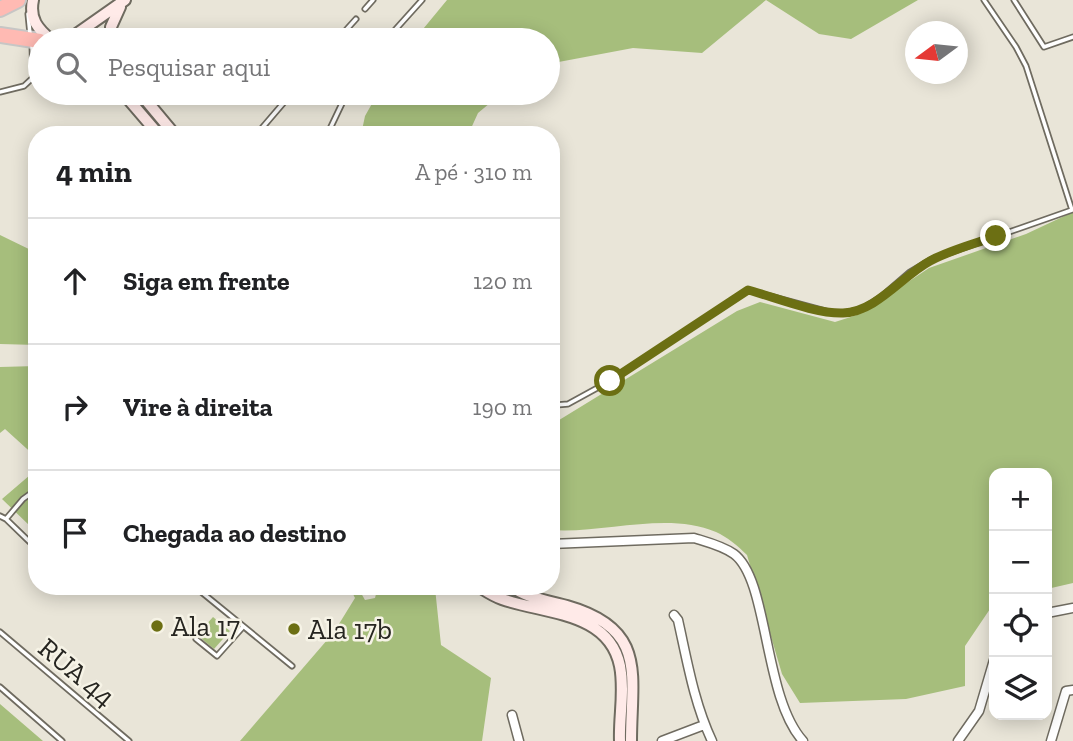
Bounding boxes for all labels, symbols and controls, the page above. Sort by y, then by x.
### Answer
north arrow [905,21,968,84]
search box [28,28,560,105]
icon: search [52,48,90,86]
text: Pesquisar aqui [108,51,270,83]
text: 4 min [56,154,132,190]
text: A pé · 310 m [415,158,532,186]
route end [980,220,1011,251]
icon: ahead [56,262,94,300]
text: Siga em frente [123,265,290,297]
text: 120 m [473,267,532,295]
route start [594,365,625,396]
icon: right [56,388,94,426]
text: Vire à direita [123,391,273,423]
text: 190 m [473,393,532,421]
map controls [989,468,1052,720]
button: + [989,468,1052,531]
icon: arrive [56,514,94,552]
text: Chegada ao destino [123,517,346,549]
button: − [989,531,1052,594]
button: locate [989,594,1052,657]
place label: Ala 17 [171,610,240,643]
place label: Ala 17b [308,613,392,646]
marker: Ala 17 [149,618,165,634]
marker: Ala 17b [286,621,302,637]
street label: RUA 44 [32,631,122,714]
button: layers [989,657,1052,720]

